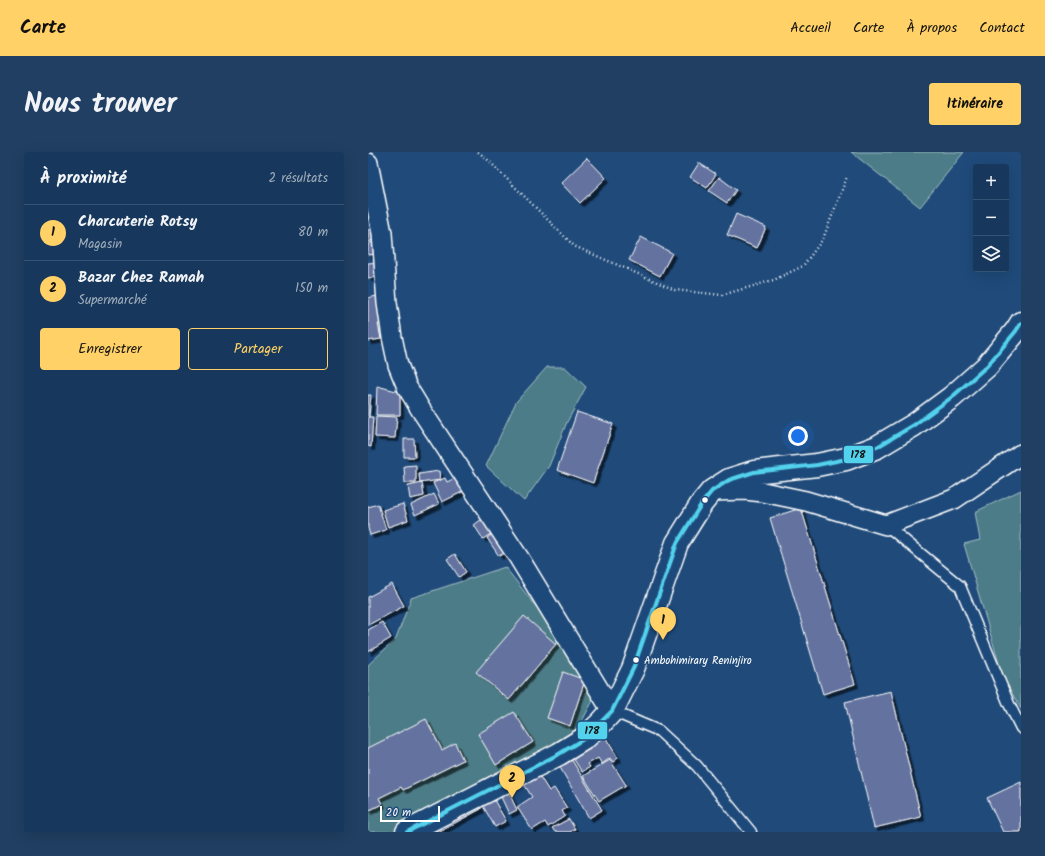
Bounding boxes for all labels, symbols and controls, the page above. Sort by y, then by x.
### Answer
text: Carte [20,13,66,43]
text: Accueil [790,17,831,39]
text: Carte [853,17,884,39]
text: À propos [906,17,957,39]
text: Contact [979,17,1025,39]
text: Nous trouver [24,82,177,127]
button: Itinéraire [929,83,1021,125]
map controls [973,164,1009,272]
button: + [973,164,1009,200]
text: À proximité [40,165,127,192]
text: 2 résultats [269,168,328,189]
button: − [973,200,1009,236]
text: Charcuterie Rotsy [78,210,197,234]
text: 1 [51,222,55,243]
text: 80 m [298,222,328,243]
text: Magasin [78,234,122,255]
button: layers [973,236,1009,272]
text: Bazar Chez Ramah [78,266,204,290]
text: 2 [49,278,57,299]
text: 150 m [295,278,328,299]
text: Supermarché [78,290,147,311]
button: Enregistrer [40,328,180,370]
button: Partager [188,328,328,370]
your location [788,426,808,446]
line badge: 178 [843,445,874,464]
text: 178 [850,446,866,464]
unlabelled marker [700,495,710,505]
pin: 1 [650,607,676,640]
place label: Ambohimirary Reninjiro [644,652,752,670]
marker: Ambohimirary Reninjiro [631,655,641,665]
line badge: 178 [577,721,608,740]
text: 178 [584,722,600,740]
pin: 2 [499,765,525,798]
scale bar [380,804,440,823]
text: 20 m [386,804,411,822]

